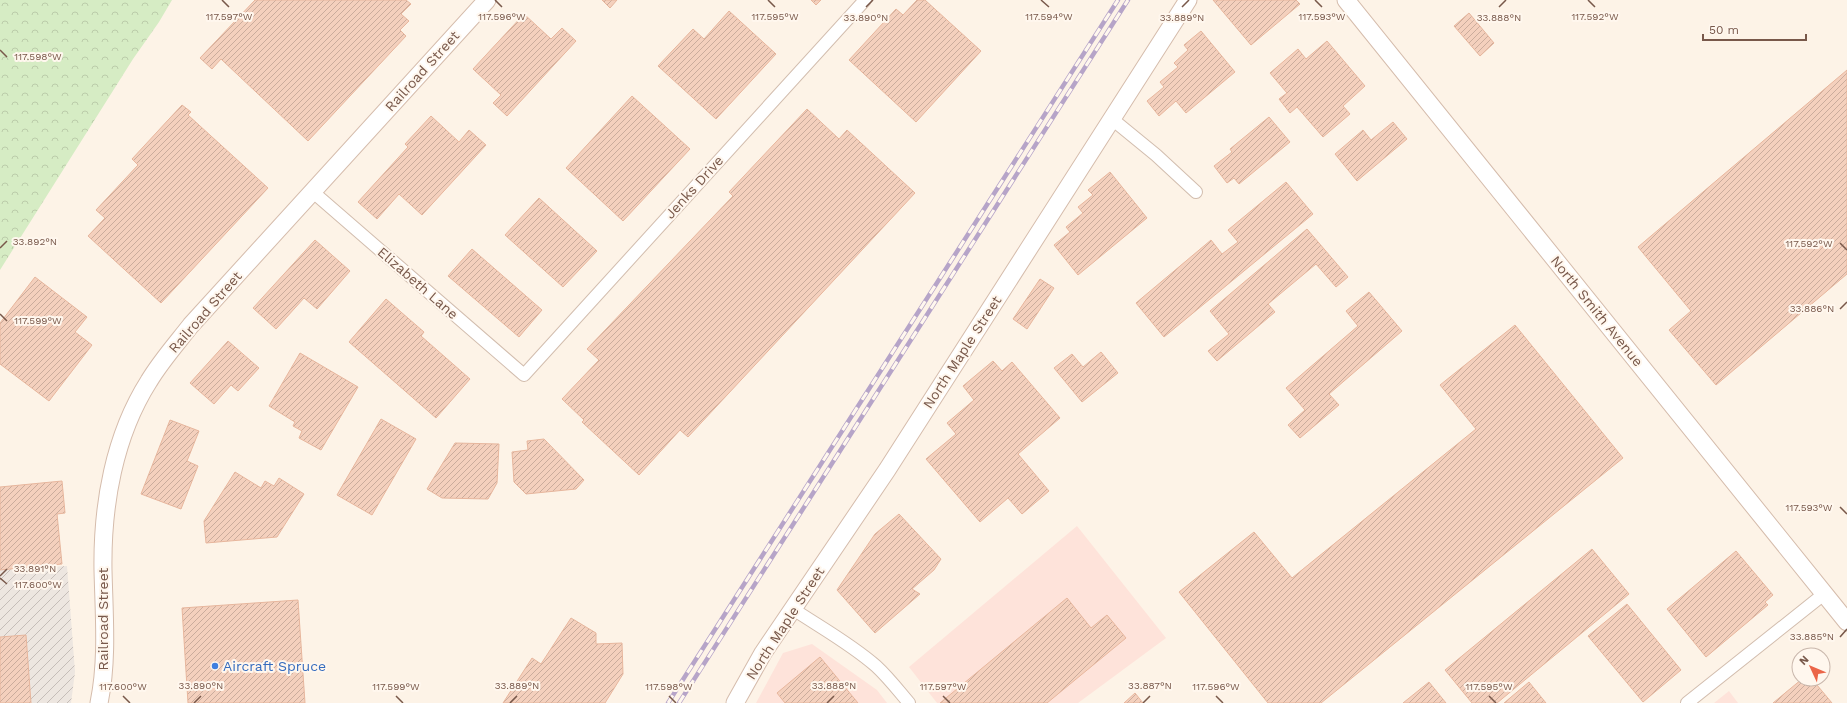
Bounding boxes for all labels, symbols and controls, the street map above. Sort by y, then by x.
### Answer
text: 117.597°W [206,11,253,22]
text: 117.596°W [478,11,526,22]
text: 117.595°W [751,11,799,22]
text: 117.594°W [1025,11,1073,22]
text: 117.593°W [1299,11,1346,22]
text: 117.592°W [1571,11,1619,22]
text: 33.890°N [844,12,888,23]
text: 33.889°N [1160,12,1204,23]
text: 33.888°N [1477,12,1521,23]
scale bar [1703,16,1806,42]
text: 50 m [1709,23,1739,37]
street label: Railroad Street [382,27,462,115]
text: 117.598°W [14,51,62,62]
street label: Jenks Drive [662,152,726,222]
text: 33.892°N [13,236,57,247]
text: 117.592°W [1785,238,1833,249]
street label: Elizabeth Lane [375,244,461,322]
street label: North Smith Avenue [1548,253,1646,369]
street label: Railroad Street [165,268,245,356]
street label: North Maple Street [920,293,1004,411]
text: 33.886°N [1790,303,1834,314]
text: 117.599°W [14,315,62,326]
text: 117.593°W [1786,502,1833,513]
text: 33.891°N [14,563,56,574]
street label: North Maple Street [743,564,827,682]
street label: Railroad Street [95,567,111,670]
text: 117.600°W [14,579,62,590]
text: 33.885°N [1790,631,1834,642]
north arrow [1791,647,1831,687]
text: N [1797,653,1812,668]
place label: Aircraft Spruce [223,658,326,674]
marker: Aircraft Spruce [210,661,220,671]
text: 33.890°N [179,680,223,691]
text: 33.889°N [495,680,539,691]
text: 33.888°N [812,680,856,691]
text: 33.887°N [1128,680,1172,691]
text: 117.600°W [99,681,147,692]
text: 117.599°W [372,681,420,692]
text: 117.598°W [645,681,693,692]
text: 117.597°W [920,681,967,692]
text: 117.596°W [1192,681,1240,692]
text: 117.595°W [1465,681,1513,692]

